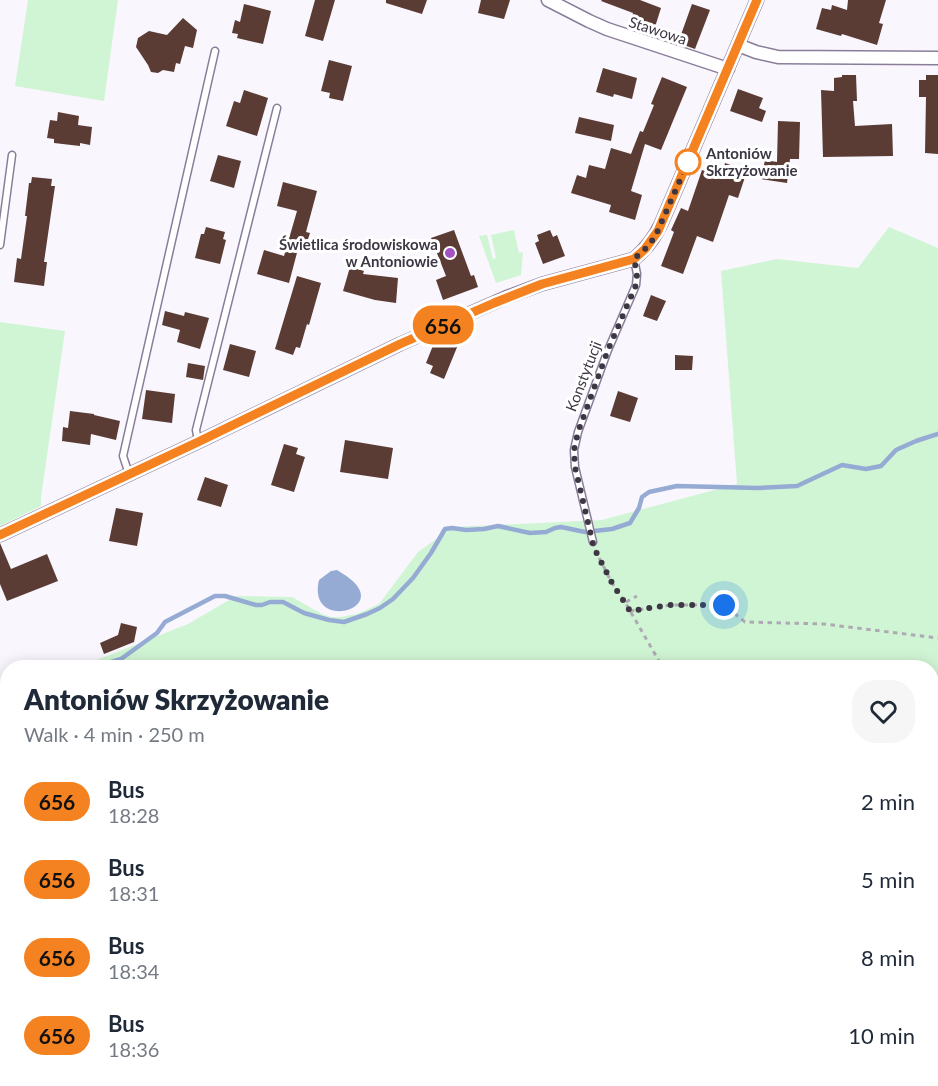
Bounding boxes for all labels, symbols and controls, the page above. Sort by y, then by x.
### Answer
street label: Stawowa [627,12,689,48]
place label: Antoniów Skrzyżowanie [705,144,798,179]
marker: Antoniów Skrzyżowanie [675,149,701,175]
place label: Świetlica środowiskowa w Antoniowie [279,235,438,270]
marker: Świetlica środowiskowa w Antoniowie [443,246,457,260]
line badge: 656 [408,306,478,344]
text: 656 [425,313,461,338]
street label: Konstytucji [561,338,605,414]
your location [709,590,739,620]
button: heart [852,680,915,743]
text: Antoniów Skrzyżowanie [24,682,329,716]
text: Walk · 4 min · 250 m [24,722,205,746]
text: Bus [108,776,144,803]
text: 2 min [861,788,915,815]
text: 656 [39,789,75,814]
text: 18:28 [108,803,159,827]
text: Bus [108,854,144,881]
text: 5 min [861,866,915,893]
text: 656 [39,867,75,892]
text: 18:31 [108,881,159,905]
text: Bus [108,932,144,959]
text: 8 min [861,944,915,971]
text: 656 [39,945,75,970]
text: 18:34 [108,959,159,983]
text: Bus [108,1010,144,1037]
text: 10 min [848,1022,915,1049]
text: 656 [39,1023,75,1048]
text: 18:36 [108,1037,159,1061]

